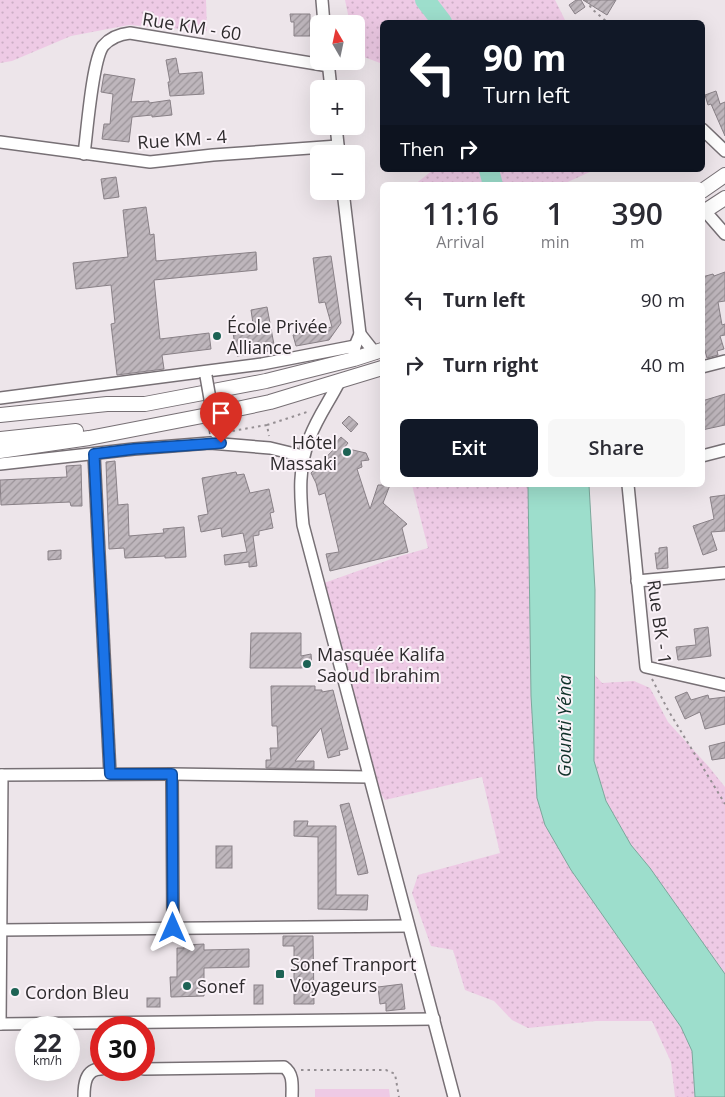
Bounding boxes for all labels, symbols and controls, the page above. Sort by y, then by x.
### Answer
street label: Rue KM - 60 [141,6,243,46]
north arrow [310,15,365,70]
map controls [310,15,365,200]
text: 90 m [483,34,566,81]
icon: left [400,40,465,105]
text: Turn left [483,79,570,109]
button: + [310,80,365,135]
street label: Rue KM - 4 [136,124,228,154]
icon: right [454,135,482,163]
text: Then [400,136,444,162]
button: − [310,145,365,200]
text: 11:16 [422,193,499,234]
text: 1 [547,193,564,234]
text: 390 [612,193,663,234]
text: Arrival [436,231,485,253]
text: min [541,231,570,253]
text: m [630,231,645,253]
icon: left [400,286,428,314]
text: Turn left [443,287,525,313]
text: 90 m [641,287,685,313]
place label: École Privée Alliance [227,314,328,359]
marker: École Privée Alliance [211,330,223,342]
icon: right [400,351,428,379]
text: Turn right [443,352,538,378]
text: 40 m [641,352,685,378]
pin [200,392,242,443]
icon: arrive [207,399,235,427]
button: Exit [400,419,538,477]
button: Share [548,419,685,477]
place label: Hôtel Massaki [270,430,337,475]
marker: Hôtel Massaki [341,446,353,458]
street label: Rue BK - 1 [642,578,678,666]
place label: Masquée Kalifa Saoud Ibrahim [317,642,445,687]
marker: Masquée Kalifa Saoud Ibrahim [301,658,313,670]
water label: Gounti Yéna [551,675,577,777]
position arrow [146,901,198,953]
place label: Sonef Tranport Voyageurs [290,952,417,997]
marker: Sonef Tranport Voyageurs [274,968,286,980]
place label: Sonef [197,974,246,998]
place label: Cordon Bleu [25,980,129,1004]
marker: Sonef [181,980,193,992]
marker: Cordon Bleu [9,986,21,998]
speed limit sign: 30 [90,1016,155,1081]
text: 22 [33,1025,62,1059]
text: km/h [33,1052,62,1069]

